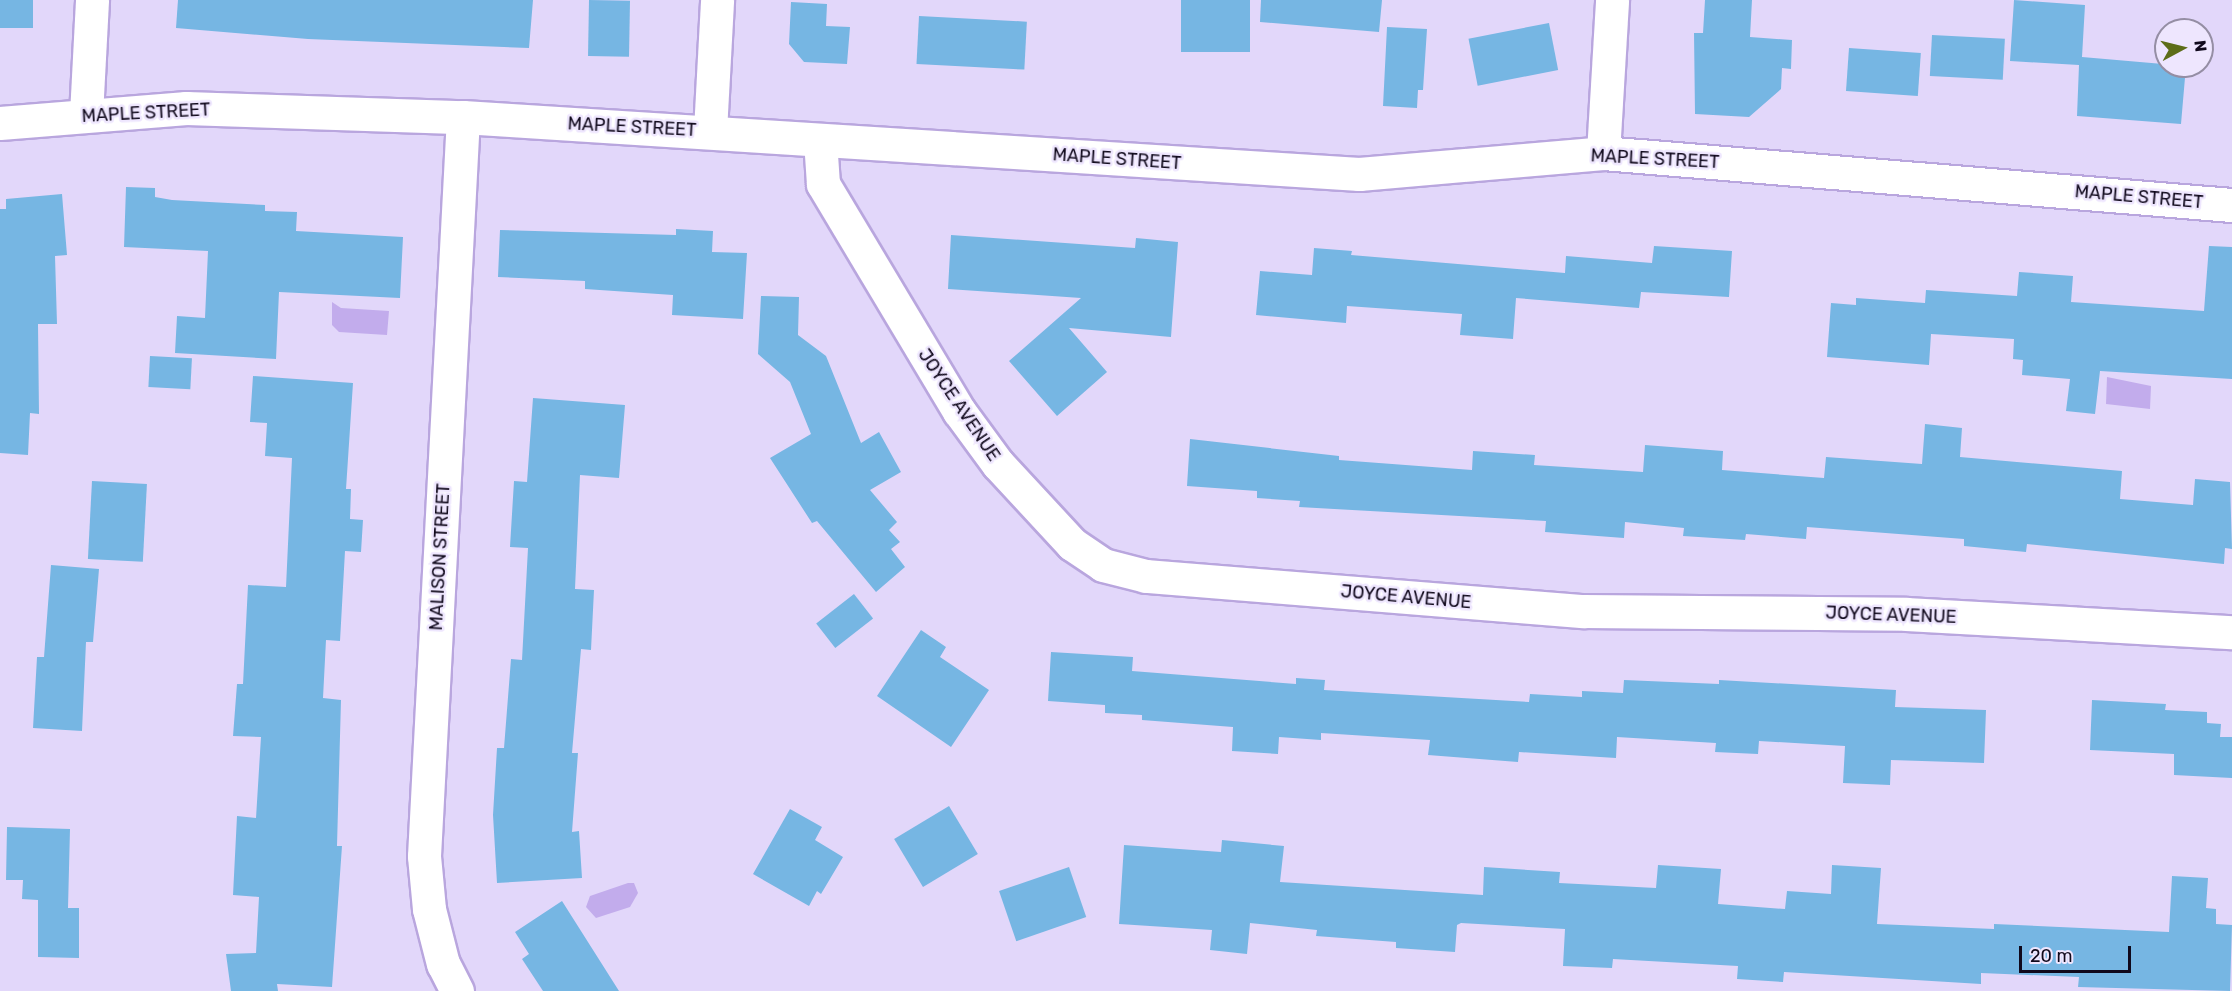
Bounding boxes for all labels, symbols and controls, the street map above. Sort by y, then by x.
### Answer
north arrow [2154,18,2214,78]
text: N [2190,39,2211,53]
street label: MAPLE STREET [81,99,211,127]
street label: MAPLE STREET [567,113,697,141]
street label: MAPLE STREET [1052,144,1182,174]
street label: MAPLE STREET [1590,145,1720,173]
street label: MAPLE STREET [2074,181,2204,213]
street label: JOYCE AVENUE [913,344,1005,466]
street label: MALISON STREET [425,483,455,631]
street label: JOYCE AVENUE [1340,581,1472,613]
street label: JOYCE AVENUE [1825,602,1957,628]
scale bar [2022,934,2134,972]
text: 20 m [2030,945,2072,967]

